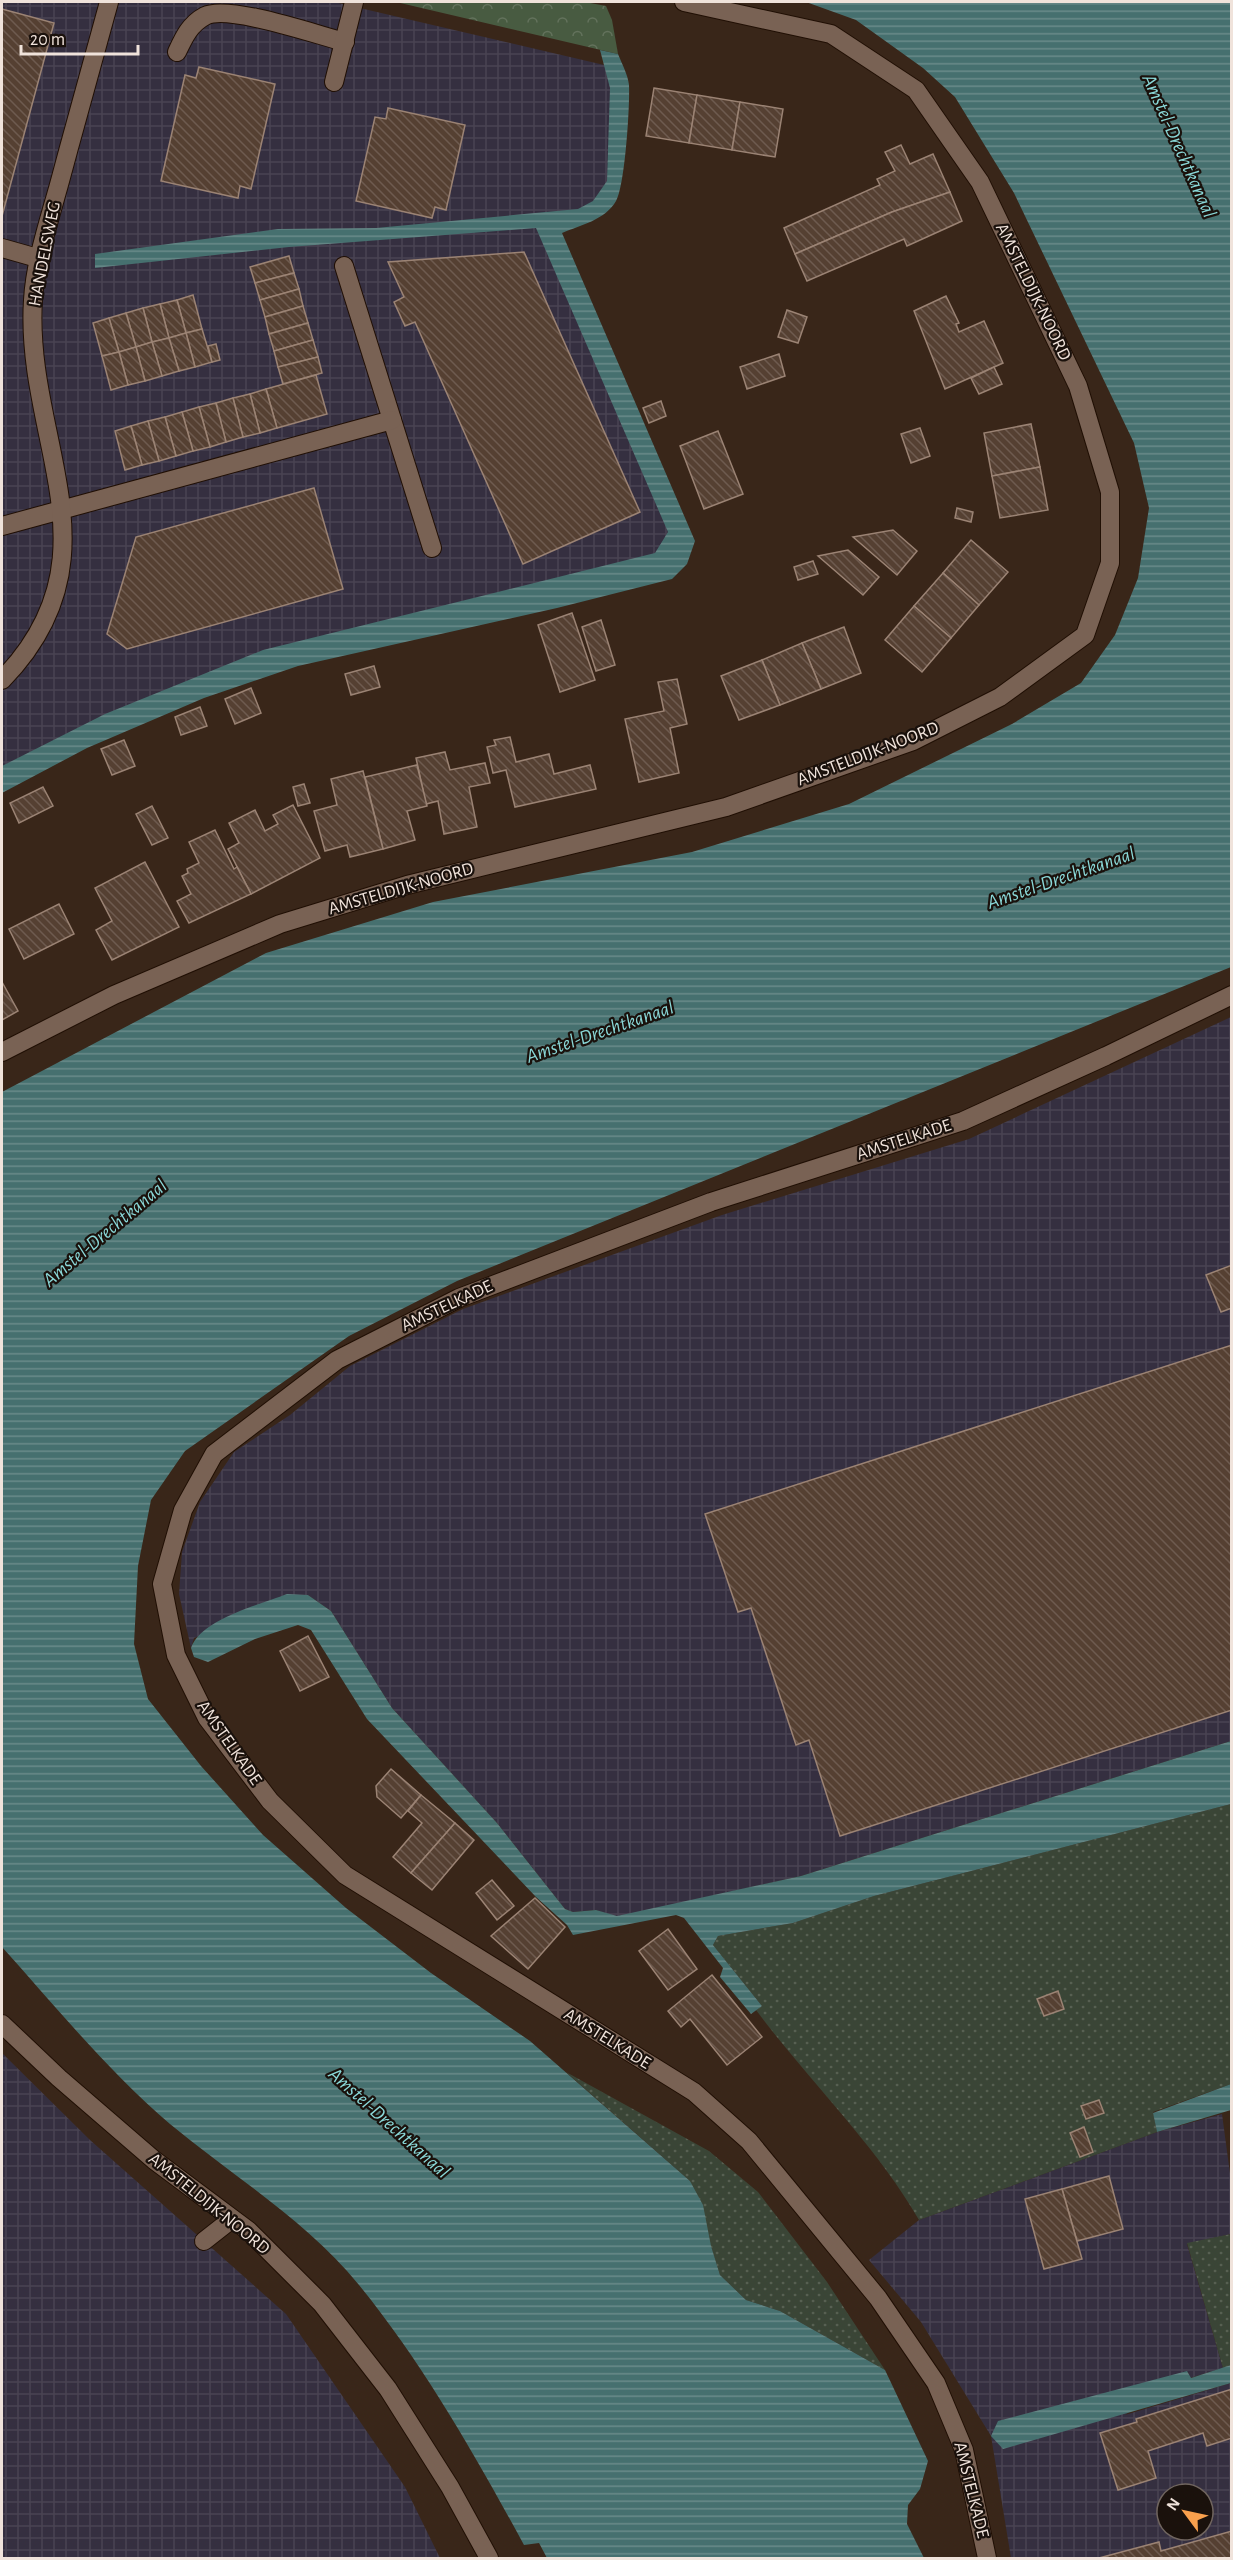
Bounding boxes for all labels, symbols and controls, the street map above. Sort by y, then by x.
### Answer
scale bar [21,18,138,56]
text: 20 m [30,31,65,49]
water label: Amstel-Drechtkanaal [1138,70,1220,221]
street label: HANDELSWEG [26,200,64,308]
street label: AMSTELDIJK-NOORD [992,221,1074,363]
street label: AMSTELDIJK-NOORD [795,719,941,789]
water label: Amstel-Drechtkanaal [984,843,1138,913]
street label: AMSTELDIJK-NOORD [326,860,476,918]
water label: Amstel-Drechtkanaal [523,997,677,1067]
street label: AMSTELKADE [854,1116,954,1164]
water label: Amstel-Drechtkanaal [38,1176,171,1291]
street label: AMSTELKADE [399,1277,496,1335]
street label: AMSTELKADE [193,1698,265,1789]
street label: AMSTELKADE [561,2005,654,2073]
water label: Amstel-Drechtkanaal [324,2063,453,2182]
street label: AMSTELDIJK-NOORD [145,2150,273,2258]
street label: AMSTELKADE [950,2440,992,2540]
north arrow [1155,2482,1215,2542]
text: N [1164,2495,1183,2513]

